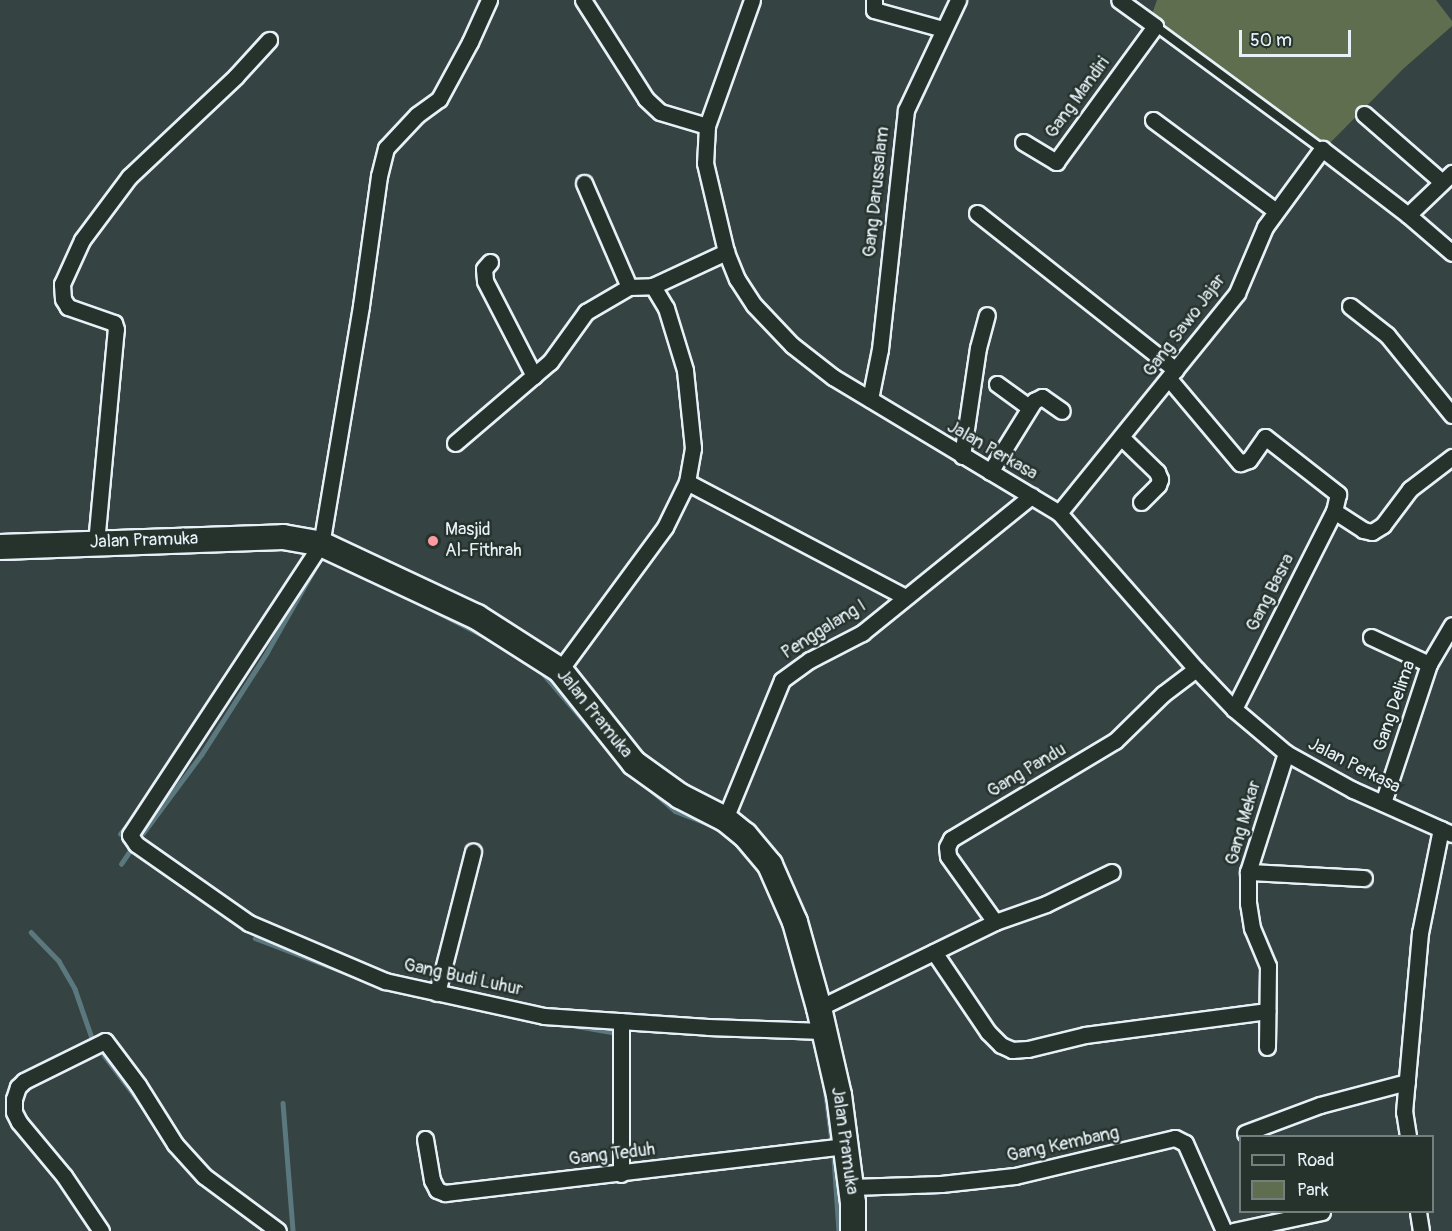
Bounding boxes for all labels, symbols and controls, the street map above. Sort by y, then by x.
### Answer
scale bar [1242,18,1354,56]
text: 50 m [1250,29,1292,52]
street label: Gang Mandiri [1041,53,1115,143]
street label: Gang Darussalam [859,126,895,258]
street label: Gang Sawo Jajar [1139,270,1231,382]
street label: Jalan Perkasa [943,416,1041,486]
place label: Masjid Al-Fithrah [445,520,522,562]
street label: Jalan Pramuka [89,528,199,554]
marker: Masjid Al-Fithrah [426,534,440,548]
street label: Gang Basra [1242,551,1300,635]
street label: Penggalang I [778,596,870,664]
street label: Gang Delima [1369,658,1421,754]
street label: Jalan Pramuka [551,665,637,763]
street label: Jalan Perkasa [1304,734,1404,798]
street label: Gang Pandu [984,739,1070,803]
street label: Gang Mekar [1222,778,1266,868]
street label: Gang Budi Luhur [401,955,525,1001]
street label: Jalan Pramuka [826,1086,862,1196]
street label: Gang Kembang [1005,1123,1121,1167]
legend [1239,1135,1434,1213]
street label: Gang Teduh [568,1139,656,1171]
text: Road [1297,1149,1334,1172]
text: Park [1297,1179,1329,1202]

